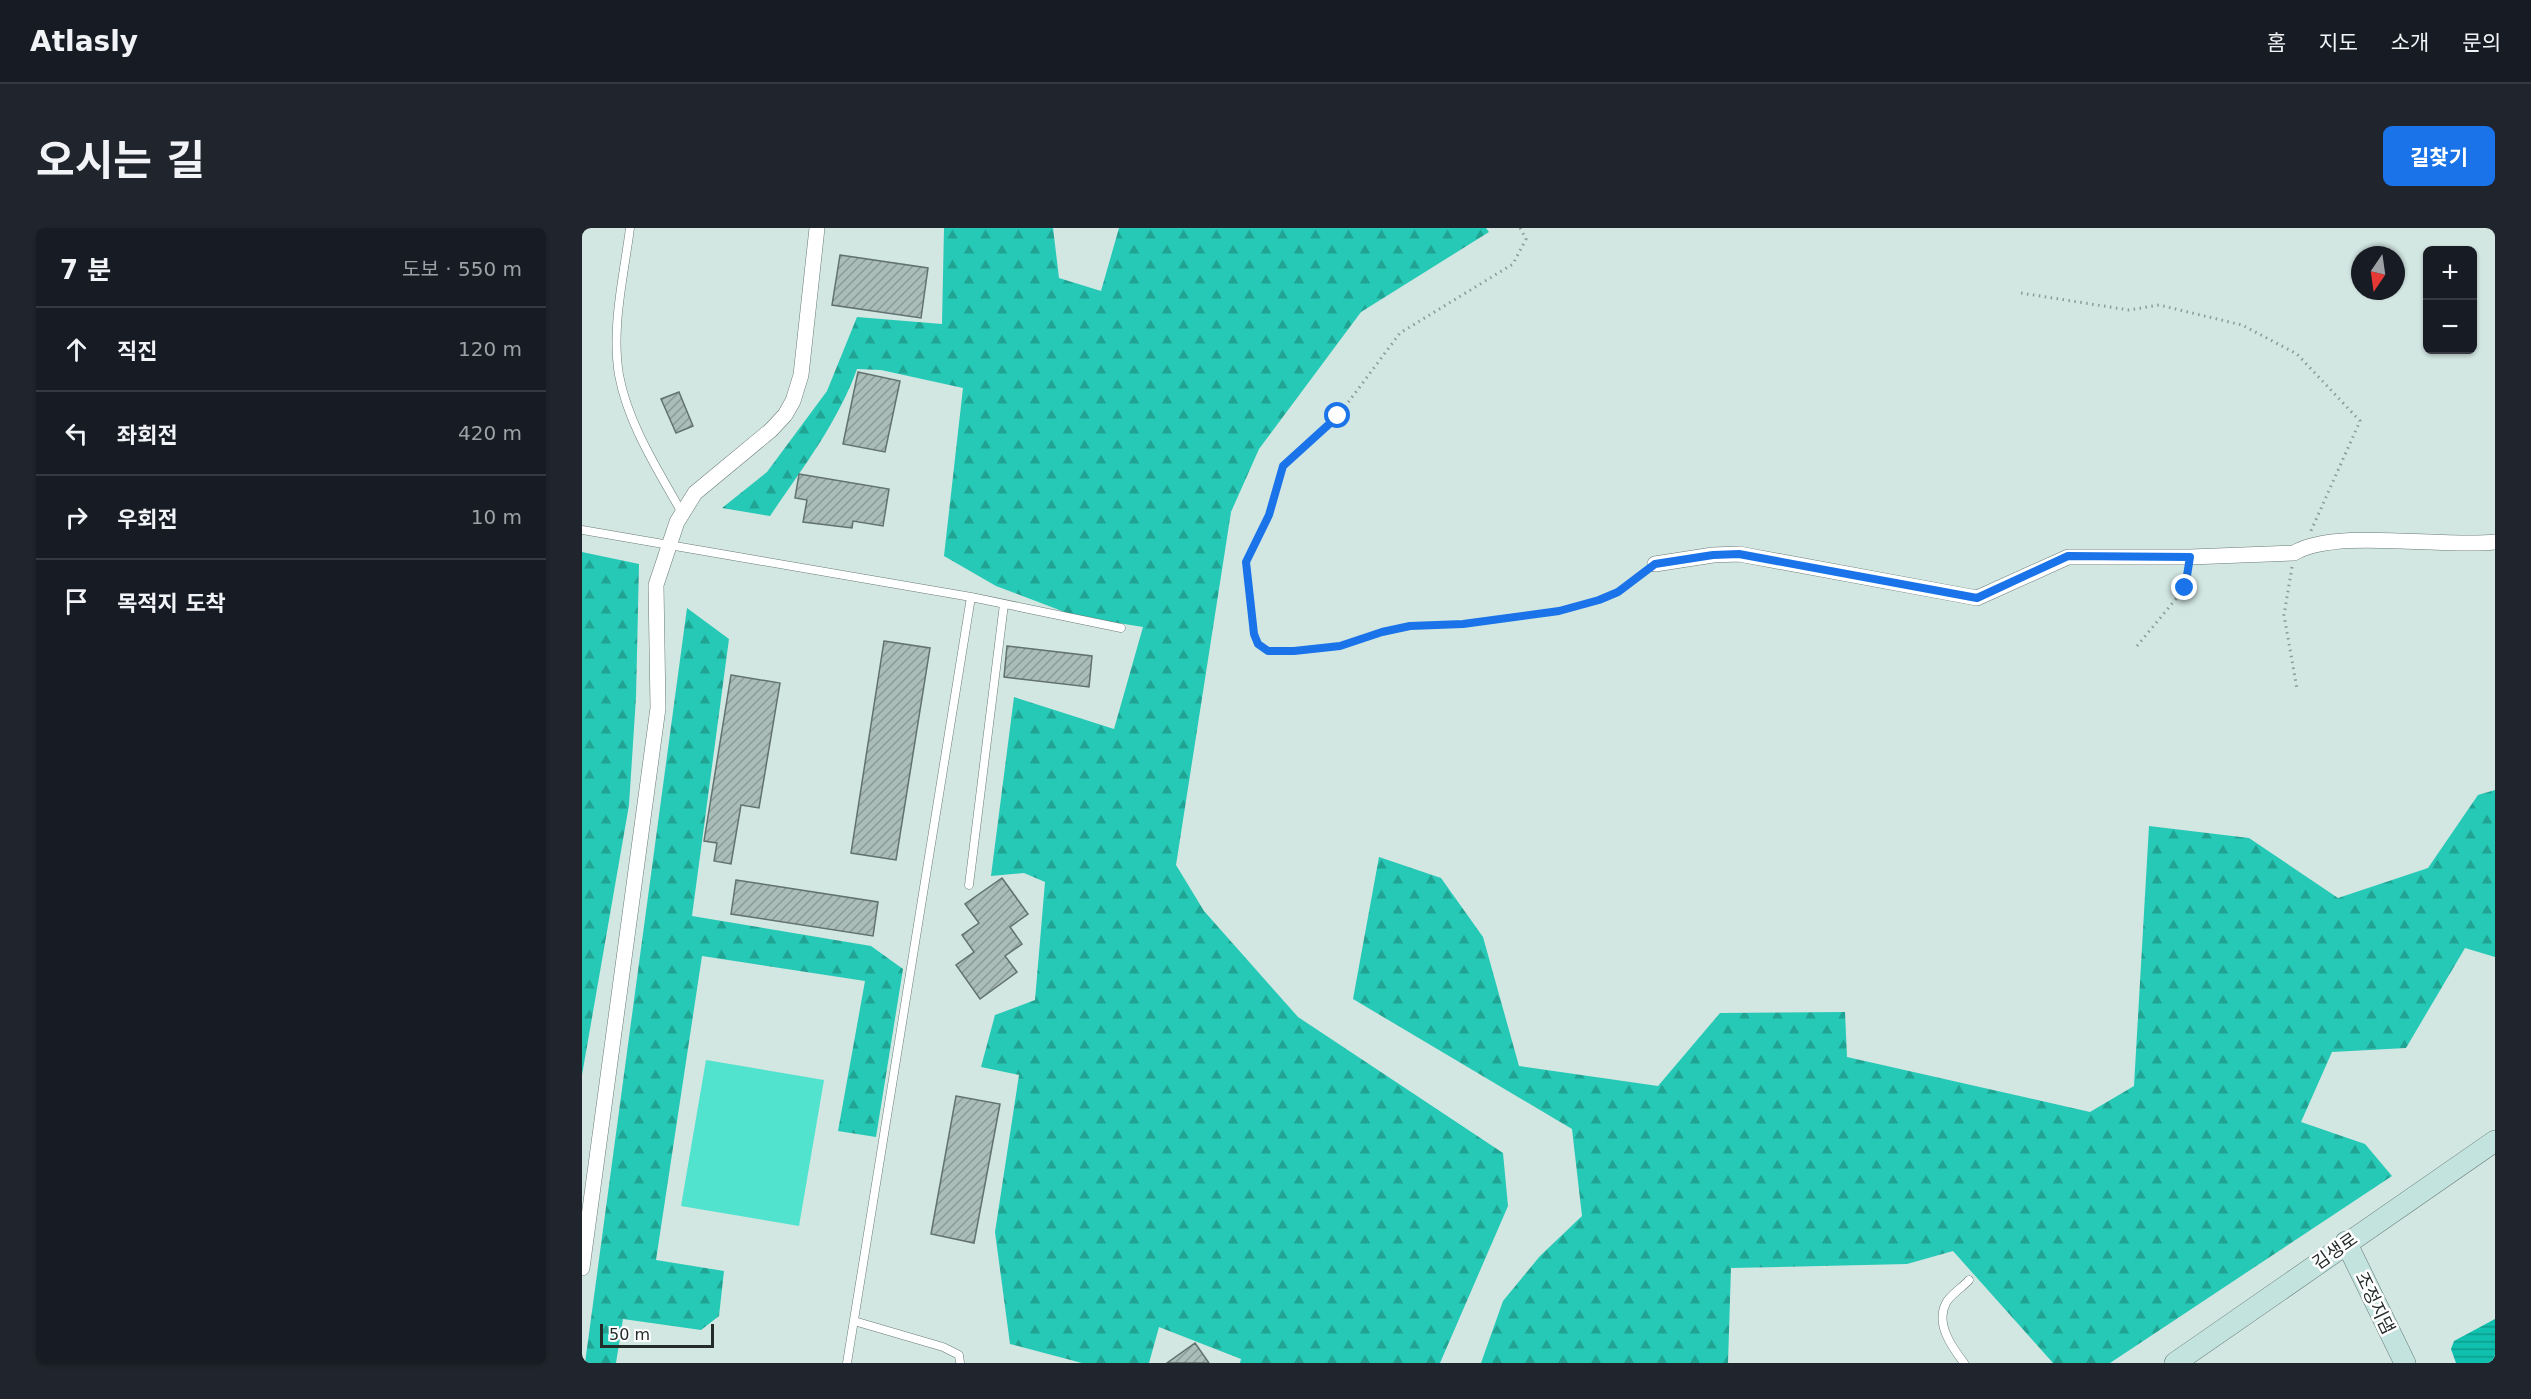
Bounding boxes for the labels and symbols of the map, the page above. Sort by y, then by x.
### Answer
north arrow [2351,246,2405,300]
route start [1324,402,1350,428]
route end [2171,574,2197,600]
street label: 김생로 [2308,1228,2361,1273]
street label: 조정지댐 [2351,1268,2399,1337]
scale bar [600,1321,714,1348]

